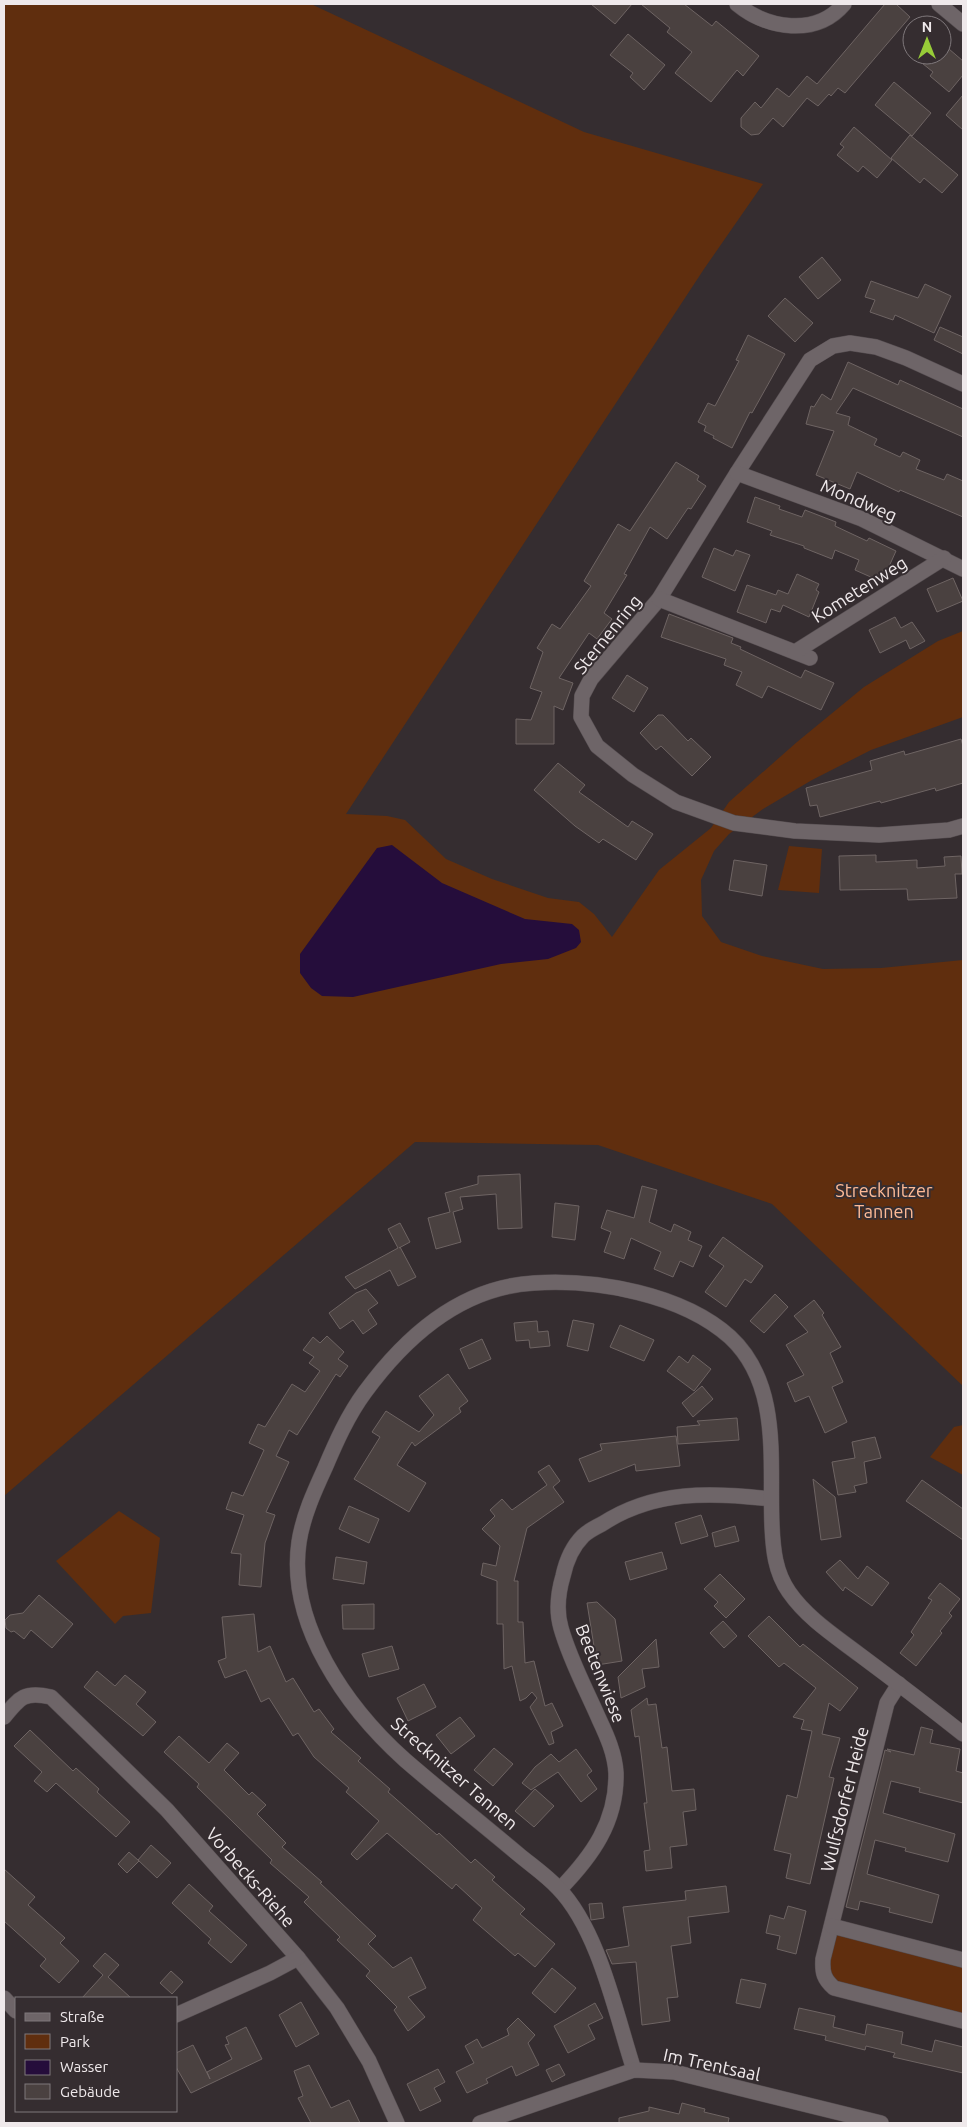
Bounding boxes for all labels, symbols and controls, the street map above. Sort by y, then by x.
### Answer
north arrow [902,15,952,65]
text: N [922,19,932,35]
street label: Mondweg [818,475,900,525]
street label: Kometenweg [808,552,910,626]
street label: Sternenring [569,591,645,677]
park label: Strecknitzer Tannen [835,1180,933,1221]
street label: Beetenwiese [572,1621,630,1725]
street label: Strecknitzer Tannen [388,1713,522,1833]
street label: Wulfsdorfer Heide [816,1724,872,1874]
street label: Vorbecks-Riehe [203,1823,299,1931]
legend [15,1997,178,2112]
text: Straße [60,2008,104,2025]
text: Park [60,2033,90,2050]
street label: Im Trentsaal [662,2044,763,2084]
text: Wasser [60,2058,109,2075]
text: Gebäude [60,2083,120,2100]

